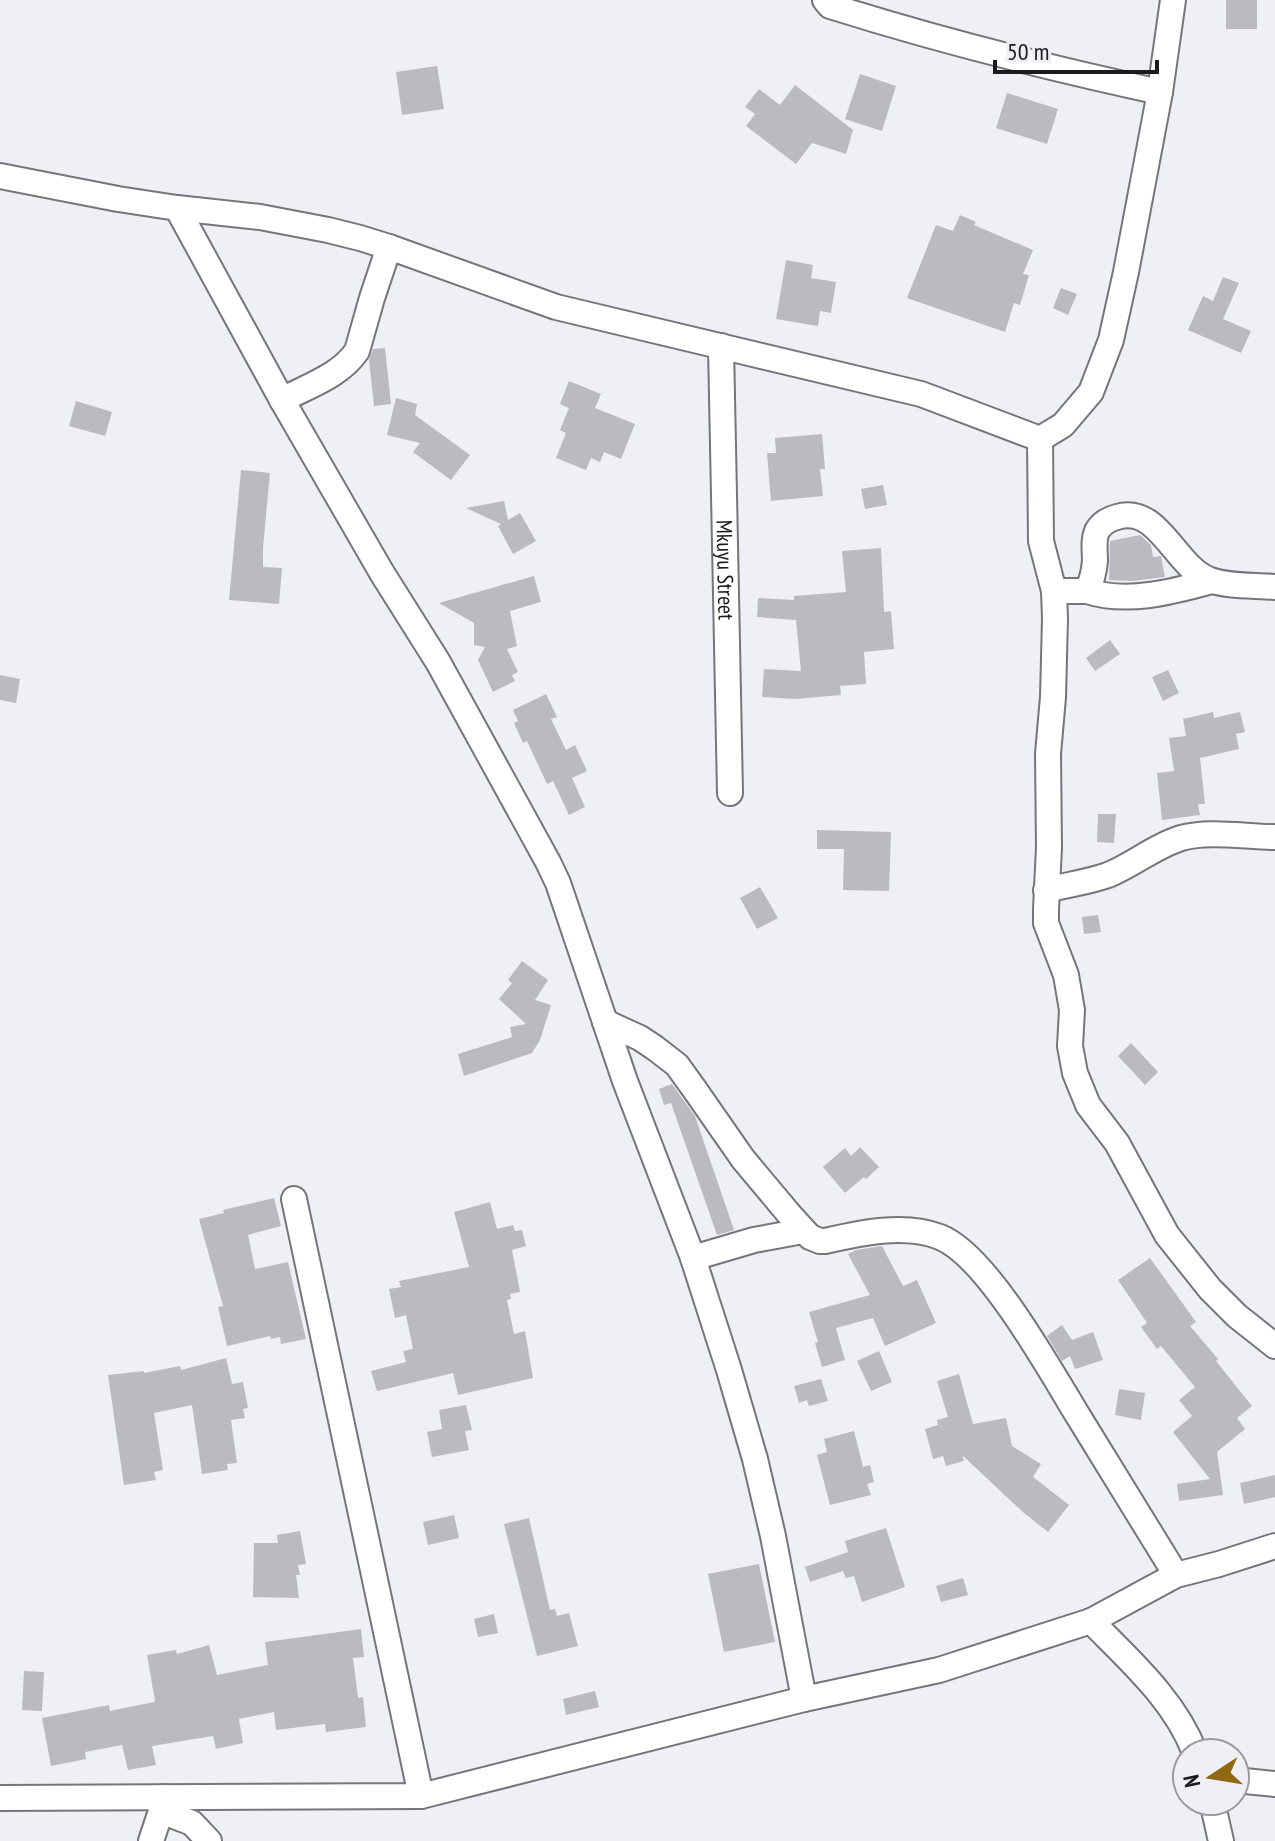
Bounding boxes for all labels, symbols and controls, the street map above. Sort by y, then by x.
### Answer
scale bar [995,24,1157,74]
text: 50 m [1007,36,1049,67]
street label: Mkuyu Street [711,520,741,620]
north arrow [1171,1737,1251,1817]
text: N [1177,1772,1206,1790]

